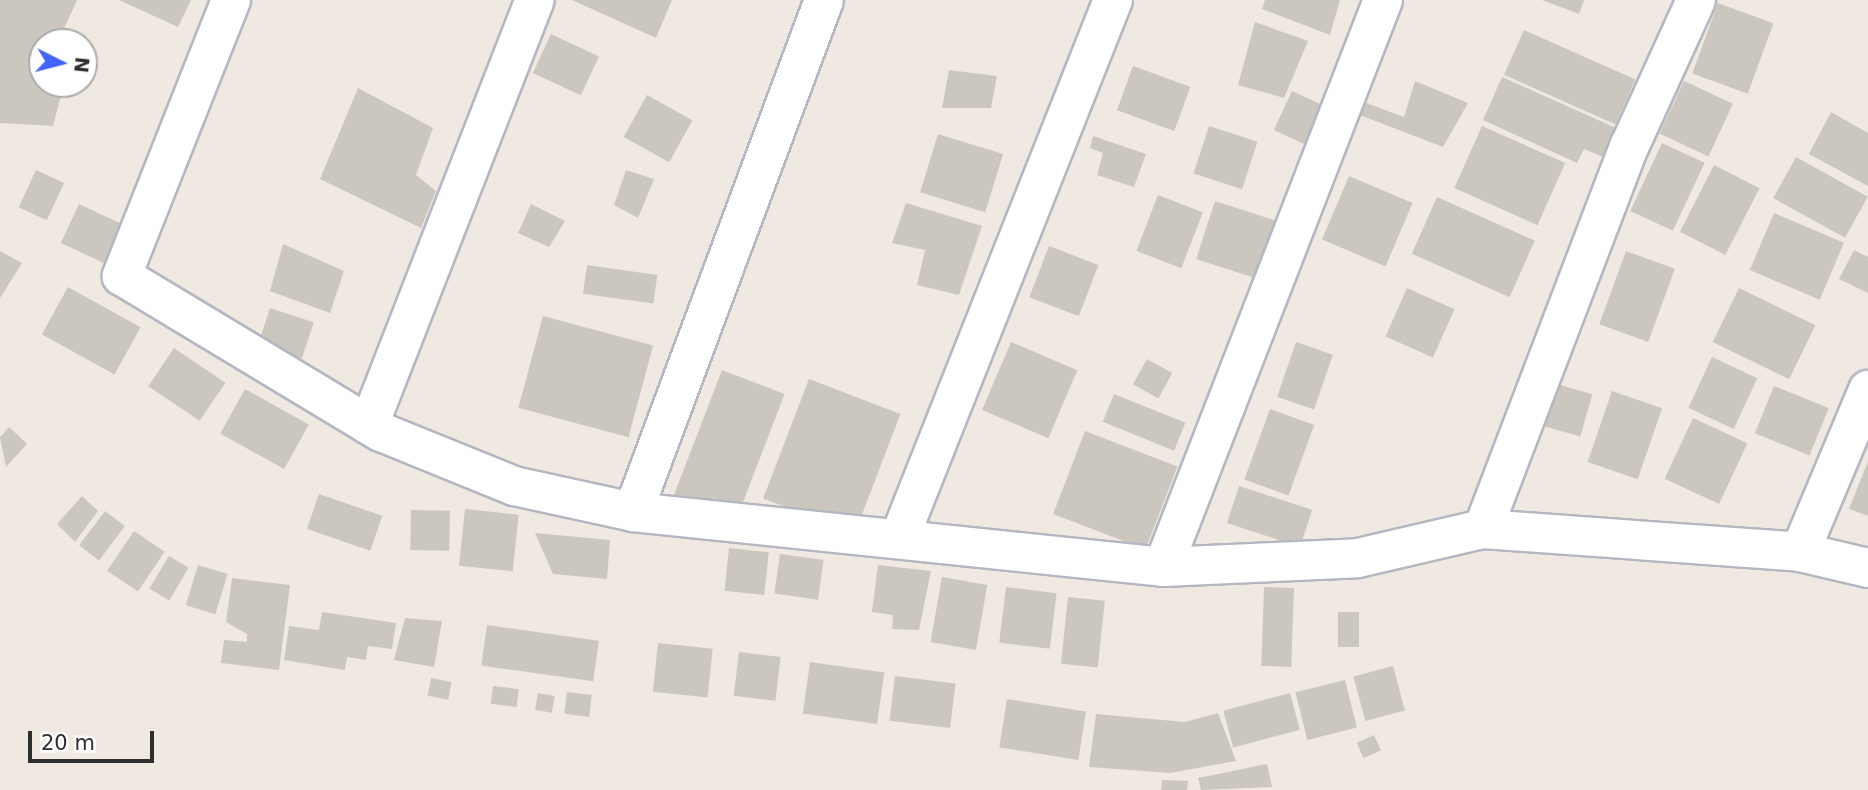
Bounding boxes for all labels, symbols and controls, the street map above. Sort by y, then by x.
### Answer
north arrow [28,28,98,98]
text: N [70,56,94,74]
scale bar [32,716,158,760]
text: 20 m [41,731,95,755]

